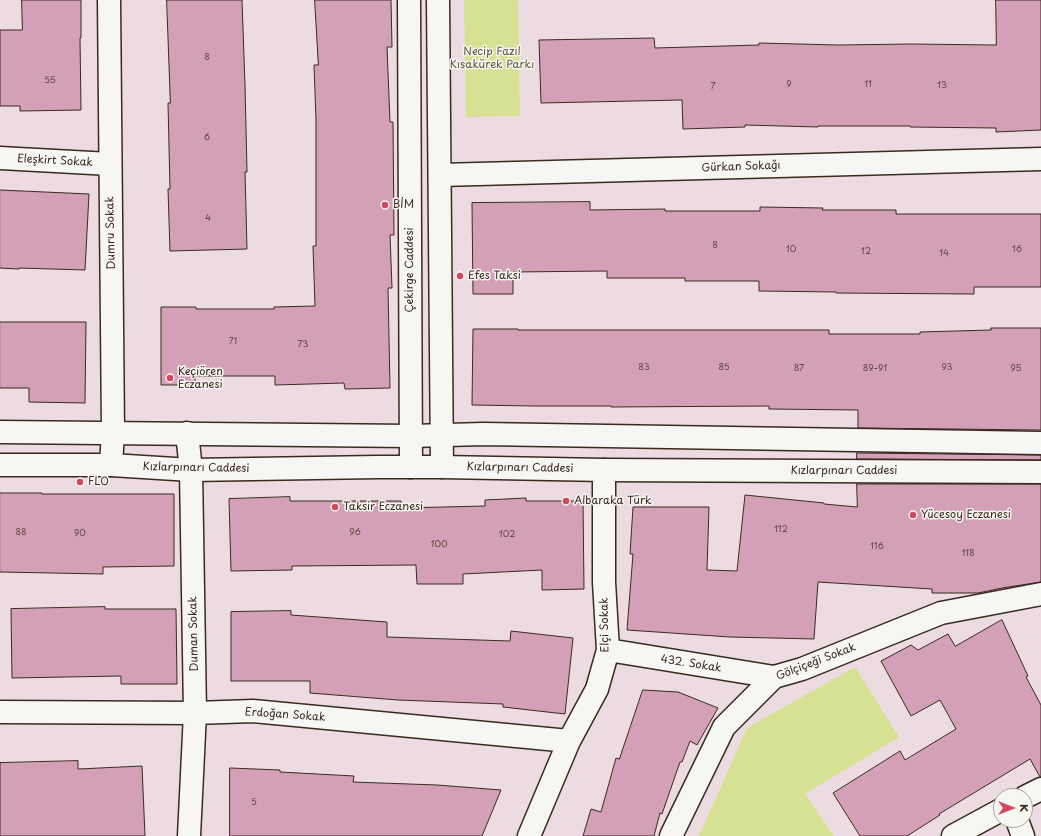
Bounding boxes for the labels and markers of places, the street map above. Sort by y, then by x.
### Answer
place label: BİM [393,198,414,212]
marker: BİM [380,200,390,210]
place label: Efes Taksi [468,269,521,283]
marker: Efes Taksi [455,271,465,281]
place label: Keçiören Eczanesi [178,365,223,391]
marker: Keçiören Eczanesi [165,373,175,383]
place label: FLO [88,475,109,489]
marker: FLO [75,477,85,487]
place label: Albaraka Türk [574,494,652,508]
marker: Albaraka Türk [561,496,571,506]
place label: Taksir Eczanesi [343,500,423,514]
marker: Taksir Eczanesi [330,502,340,512]
place label: Yücesoy Eczanesi [921,508,1011,522]
marker: Yücesoy Eczanesi [908,510,918,520]

